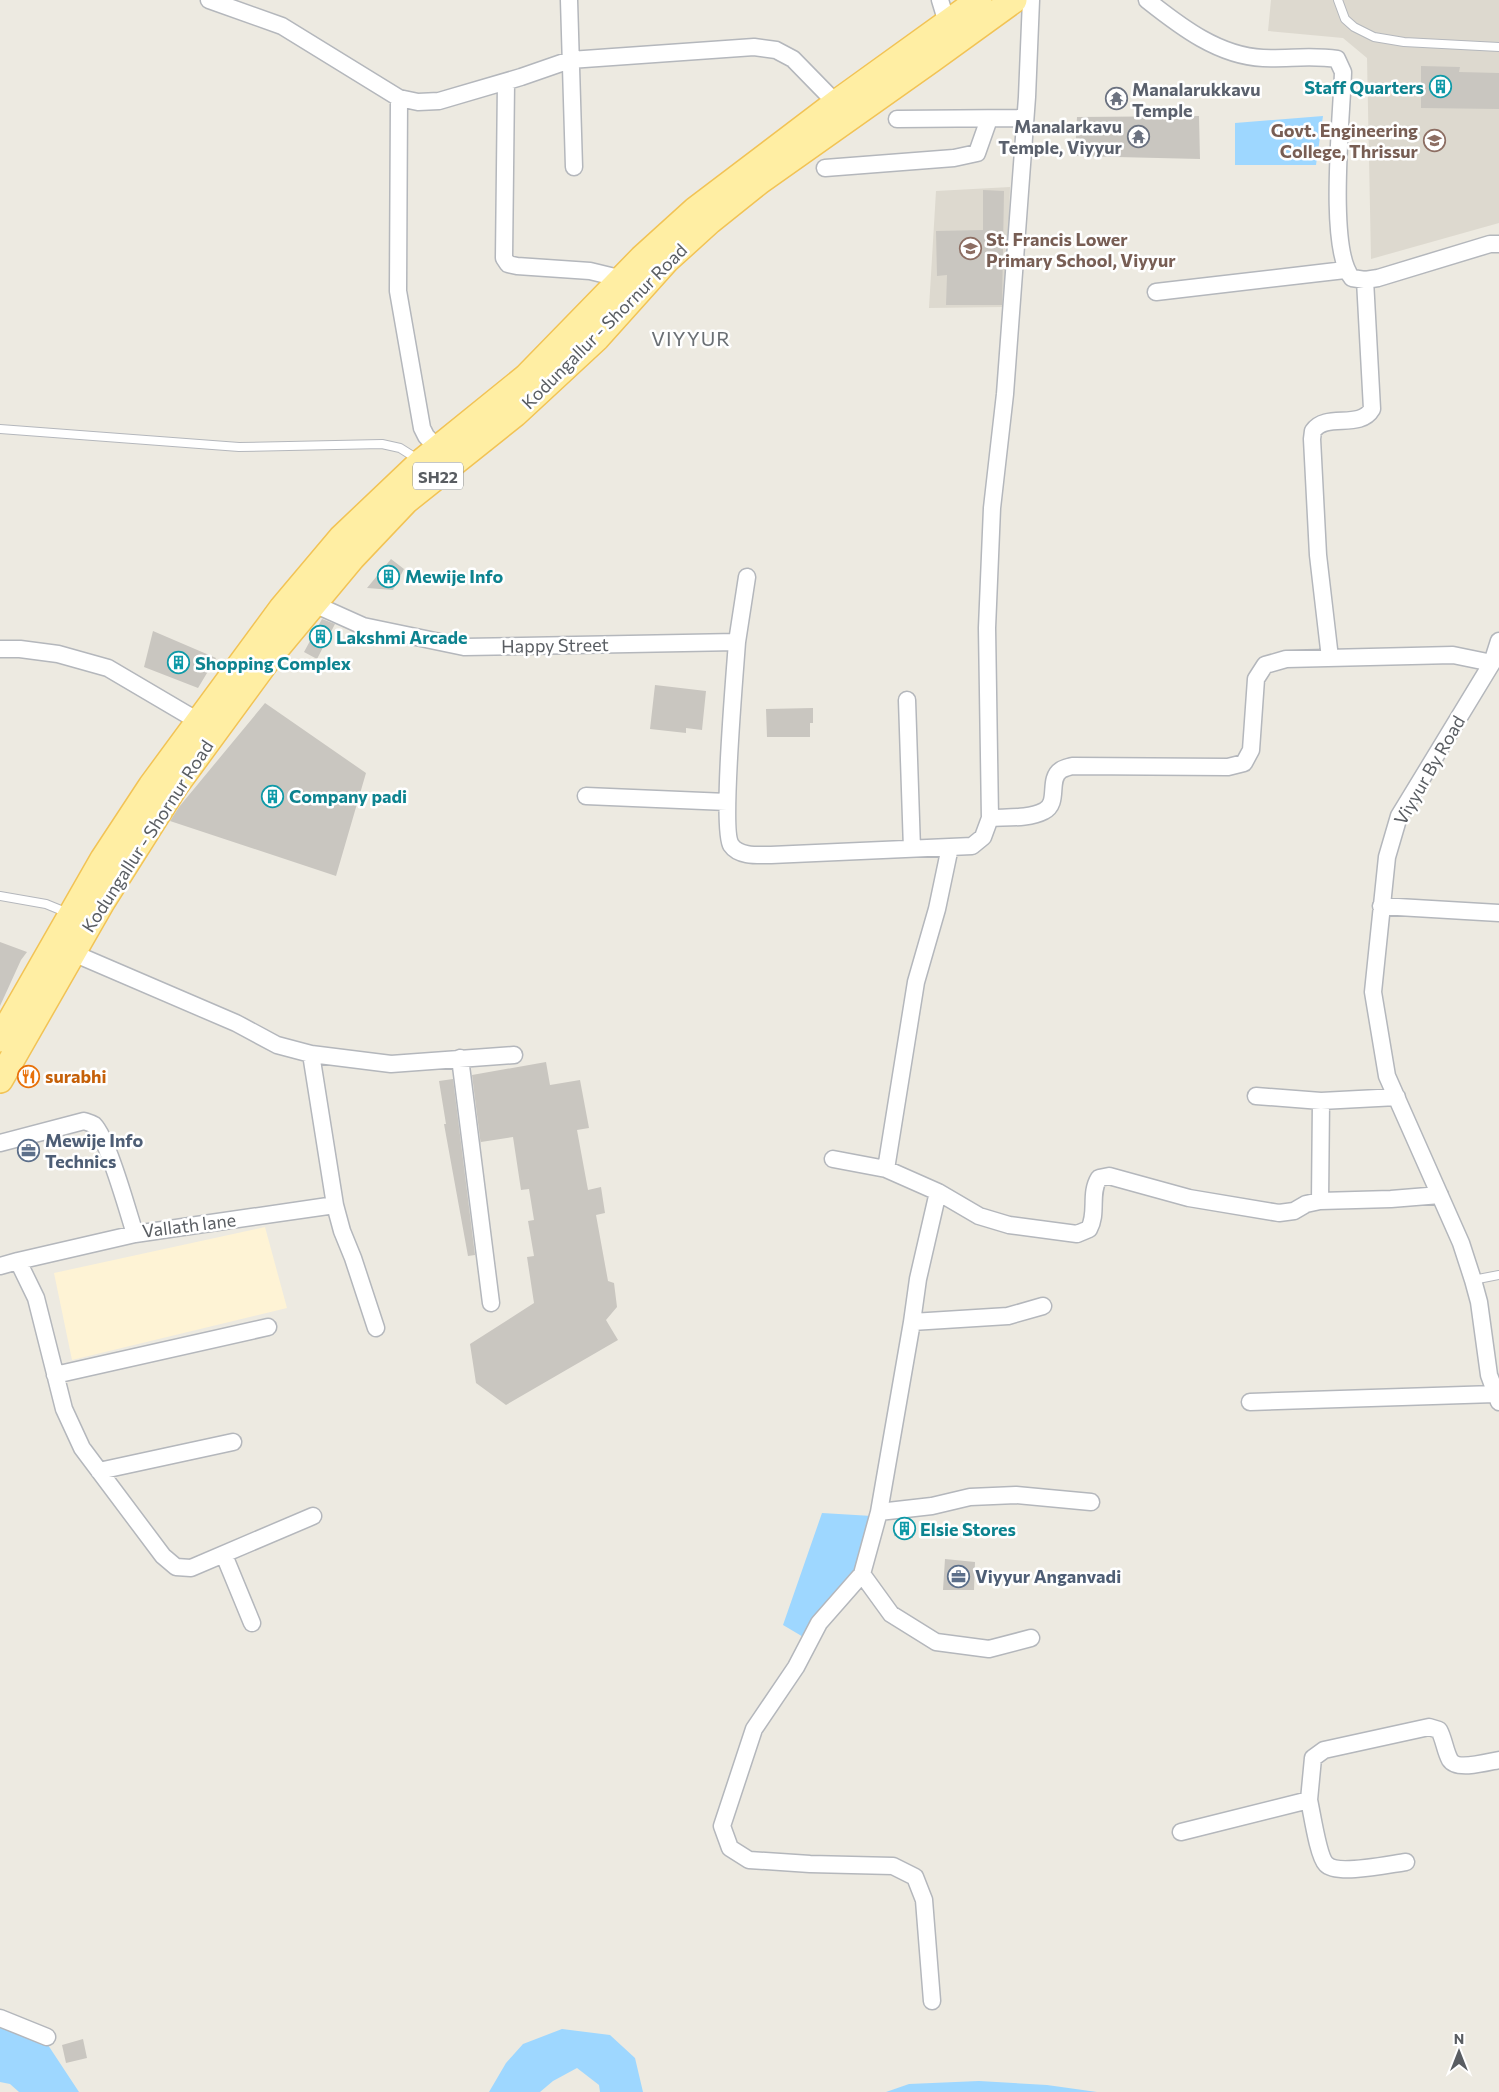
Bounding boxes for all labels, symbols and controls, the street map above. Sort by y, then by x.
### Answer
building icon: Staff Quarters [1428,75,1452,99]
place label: Staff Quarters [1304,76,1424,98]
place label: Manalarukkavu Temple [1132,78,1261,121]
temple icon: Manalarukkavu Temple [1104,87,1128,111]
place label: Manalarkavu Temple, Viyyur [998,115,1123,158]
place label: Govt. Engineering College, Thrissur [1271,119,1419,162]
temple icon: Manalarkavu Temple, Viyyur [1126,124,1150,148]
school or university icon: Govt. Engineering College, Thrissur [1422,128,1446,152]
place label: St. Francis Lower Primary School, Viyyur [986,228,1176,271]
school or university icon: St. Francis Lower Primary School, Viyyur [958,237,982,261]
street label: Kodungallur - Shornur Road [517,239,691,413]
district label: VIYYUR [651,326,731,350]
road number: SH22 [413,462,463,490]
building icon: Mewije Info [377,564,401,588]
place label: Mewije Info [405,565,503,587]
building icon: Lakshmi Arcade [308,625,332,649]
place label: Lakshmi Arcade [336,626,468,648]
street label: Happy Street [501,633,609,657]
building icon: Shopping Complex [167,651,191,675]
place label: Shopping Complex [195,652,351,674]
street label: Viyyur By Road [1389,711,1469,829]
street label: Kodungallur - Shornur Road [77,736,217,936]
building icon: Company padi [261,784,285,808]
place label: Company padi [289,785,407,807]
restaurant icon: surabhi [17,1064,41,1088]
place label: surabhi [45,1065,106,1087]
place label: Mewije Info Technics [45,1129,143,1172]
office icon: Mewije Info Technics [17,1138,41,1162]
street label: Vallath lane [141,1208,237,1242]
building icon: Elsie Stores [892,1517,916,1541]
place label: Elsie Stores [920,1518,1016,1540]
office icon: Viyyur Anganvadi [947,1564,971,1588]
place label: Viyyur Anganvadi [975,1565,1121,1587]
north arrow [1434,2027,1484,2077]
text: N [1454,2030,1464,2047]

